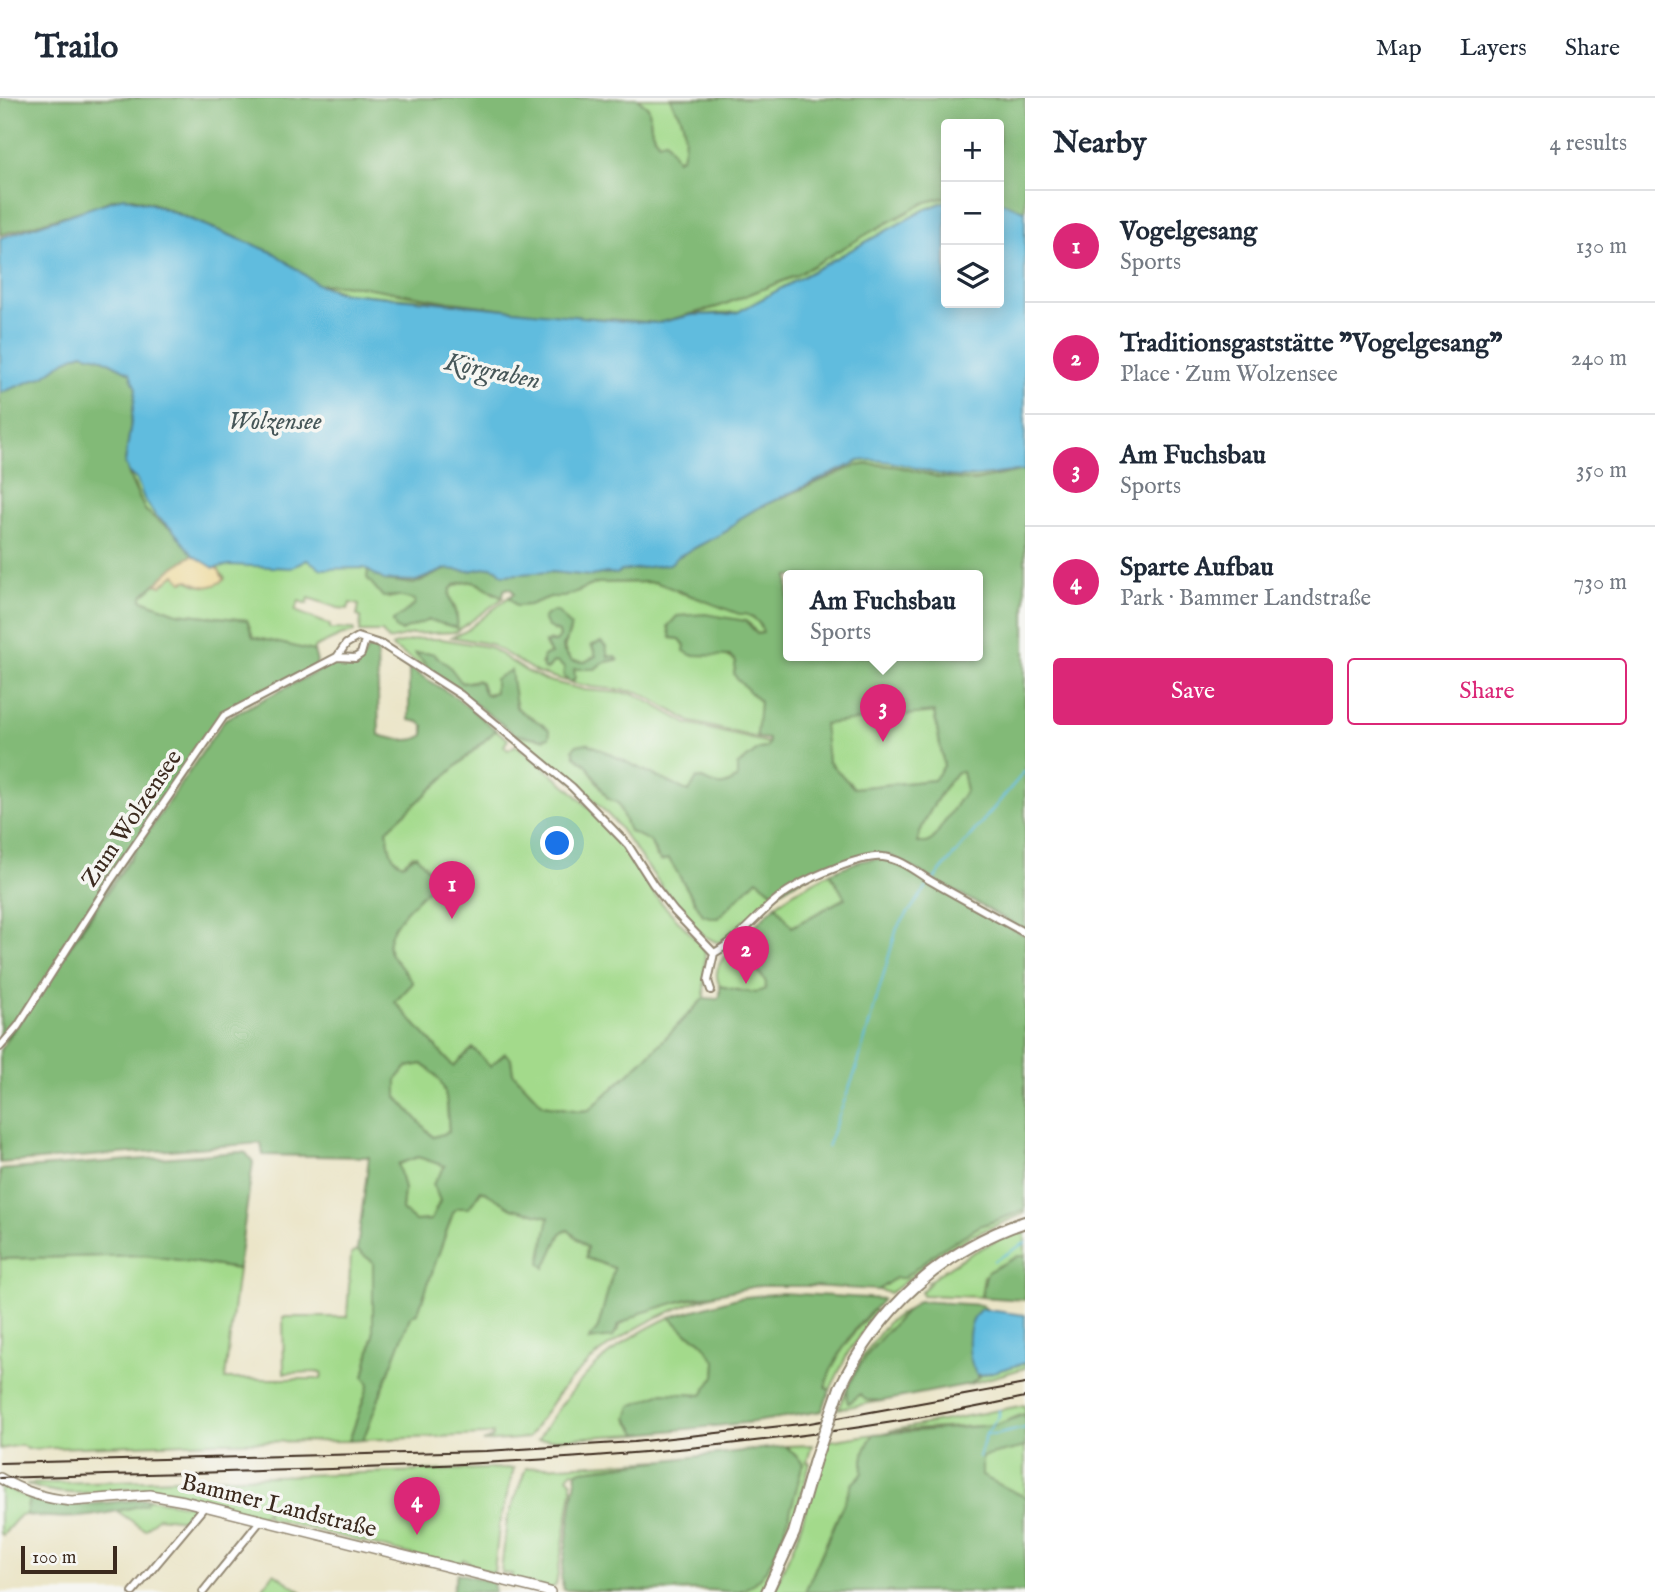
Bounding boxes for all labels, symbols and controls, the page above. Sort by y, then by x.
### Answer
text: Trailo [35,27,118,69]
text: Map [1376,33,1422,64]
text: Layers [1460,33,1527,64]
text: Share [1565,33,1620,64]
map controls [941,119,1004,308]
button: + [941,119,1004,182]
text: Nearby [1053,125,1146,163]
text: 4 results [1549,129,1627,158]
button: − [941,182,1004,245]
text: Vogelgesang [1120,215,1257,248]
text: 1 [1072,232,1080,261]
text: 130 m [1576,232,1627,261]
button: layers [941,245,1004,308]
text: Sports [1120,248,1181,277]
text: Traditionsgaststätte "Vogelgesang" [1120,327,1503,360]
text: 2 [1071,344,1081,373]
text: 240 m [1571,344,1627,373]
water label: Körgraben [441,345,543,399]
text: Place · Zum Wolzensee [1120,360,1338,389]
water label: Wolzensee [228,405,322,438]
text: Am Fuchsbau [1120,439,1266,472]
text: 3 [1072,456,1080,485]
text: 350 m [1576,456,1627,485]
text: Sports [1120,472,1181,501]
text: Sparte Aufbau [1120,551,1274,584]
text: 4 [1070,568,1082,597]
text: 730 m [1574,568,1627,597]
popup [783,570,983,661]
text: Park · Bammer Landstraße [1120,584,1371,613]
text: Am Fuchsbau [810,585,956,618]
text: Sports [810,618,871,647]
button: Save [1053,658,1333,725]
button: Share [1347,658,1627,725]
pin: 3 [860,684,906,742]
street label: Zum Wolzensee [75,744,190,894]
your location [540,826,574,860]
pin: 1 [429,861,475,919]
pin: 2 [723,926,769,984]
street label: Bammer Landstraße [178,1467,380,1546]
pin: 4 [394,1477,440,1535]
scale bar [21,1543,117,1575]
text: 100 m [32,1546,76,1570]

